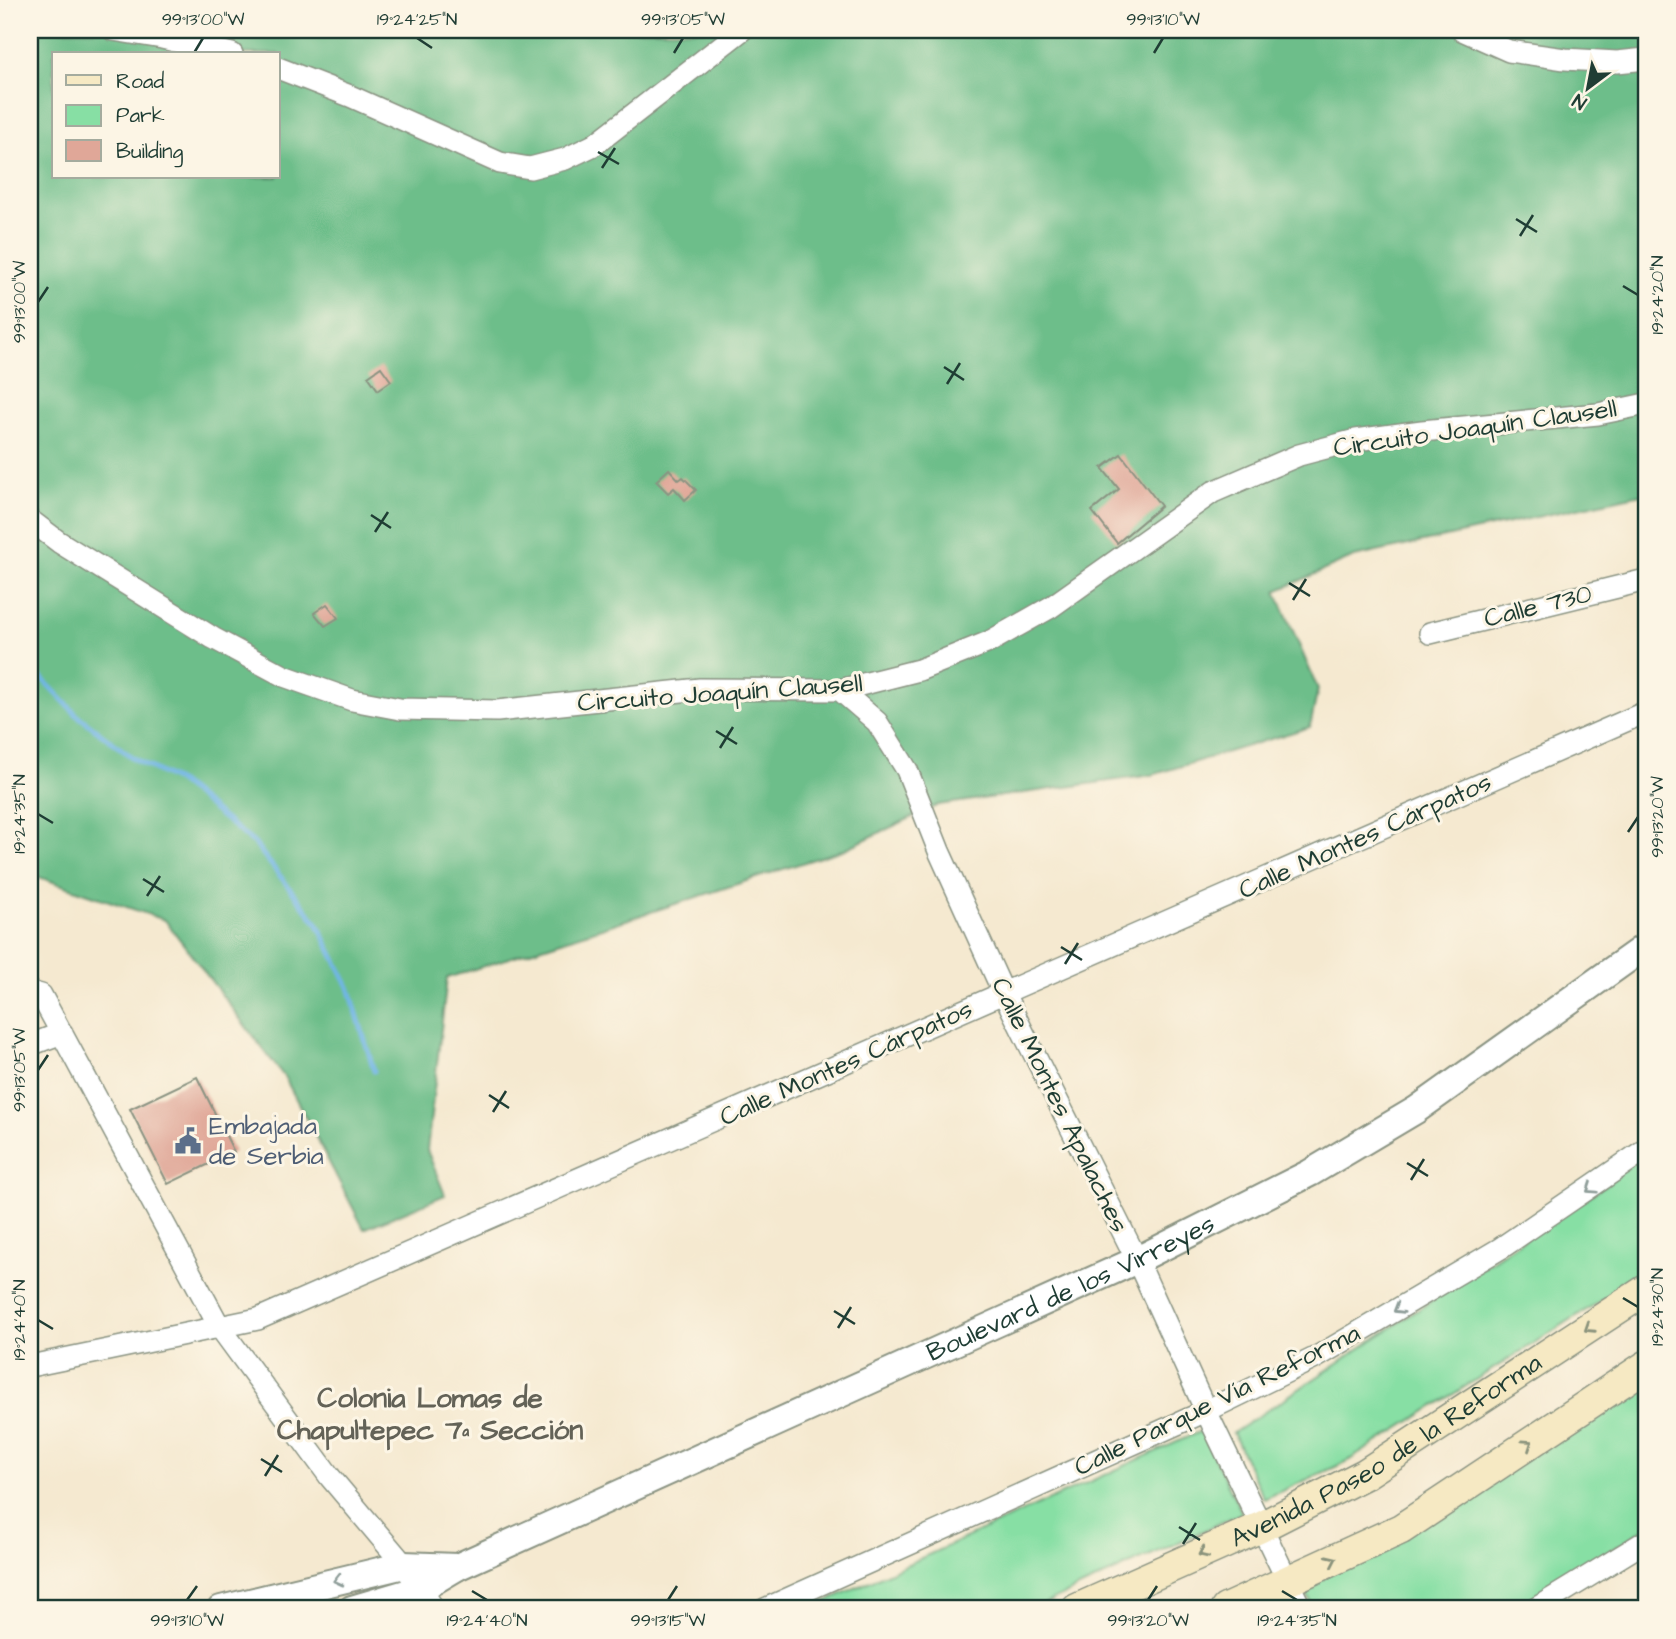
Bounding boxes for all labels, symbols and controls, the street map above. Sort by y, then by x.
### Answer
text: 99°13'00"W [162,7,244,32]
text: 19°24'25"N [377,7,457,32]
text: 99°13'05"W [641,7,725,32]
text: 99°13'10"W [1126,7,1200,32]
legend [52,52,280,178]
north arrow [1554,52,1624,122]
text: Road [116,67,164,96]
text: N [1568,86,1592,116]
text: Park [116,101,165,130]
text: Building [116,137,184,168]
text: 19°24'20"N [1645,255,1670,335]
text: 99°13'00"W [7,261,32,343]
street label: Circuito Joaquín Clausell [1331,390,1619,466]
street label: Calle 730 [1480,575,1596,637]
street label: Circuito Joaquín Clausell [576,665,864,721]
street label: Calle Montes Cárpatos [1233,764,1497,908]
text: 19°24'35"N [7,774,32,854]
text: 99°13'20"W [1645,776,1670,858]
street label: Calle Montes Apalaches [983,971,1137,1239]
street label: Calle Montes Cárpatos [714,991,978,1135]
text: 99°13'05"W [7,1028,32,1112]
place label: Embajada de Serbia [209,1108,324,1174]
public building icon: Embajada de Serbia [173,1126,203,1156]
one-way arrow [1585,1180,1598,1193]
street label: Boulevard de los Virreyes [921,1206,1221,1371]
text: 19°24'30"N [1645,1268,1670,1346]
text: 19°24'40"N [7,1279,32,1361]
one-way arrow [1392,1301,1405,1314]
street label: Calle Parque Vía Reforma [1068,1315,1366,1485]
one-way arrow [1584,1319,1597,1332]
street label: Avenida Paseo de la Reforma [1225,1345,1549,1556]
district label: Colonia Lomas de Chapultepec 7ª Sección [277,1379,583,1451]
one-way arrow [1520,1440,1533,1453]
one-way arrow [1198,1545,1210,1559]
one-way arrow [1325,1554,1338,1568]
one-way arrow [332,1572,344,1586]
text: 99°13'10"W [150,1608,224,1633]
text: 19°24'40"N [446,1608,528,1633]
text: 99°13'15"W [630,1608,706,1633]
text: 99°13'20"W [1107,1608,1189,1633]
text: 19°24'35"N [1257,1608,1337,1633]

